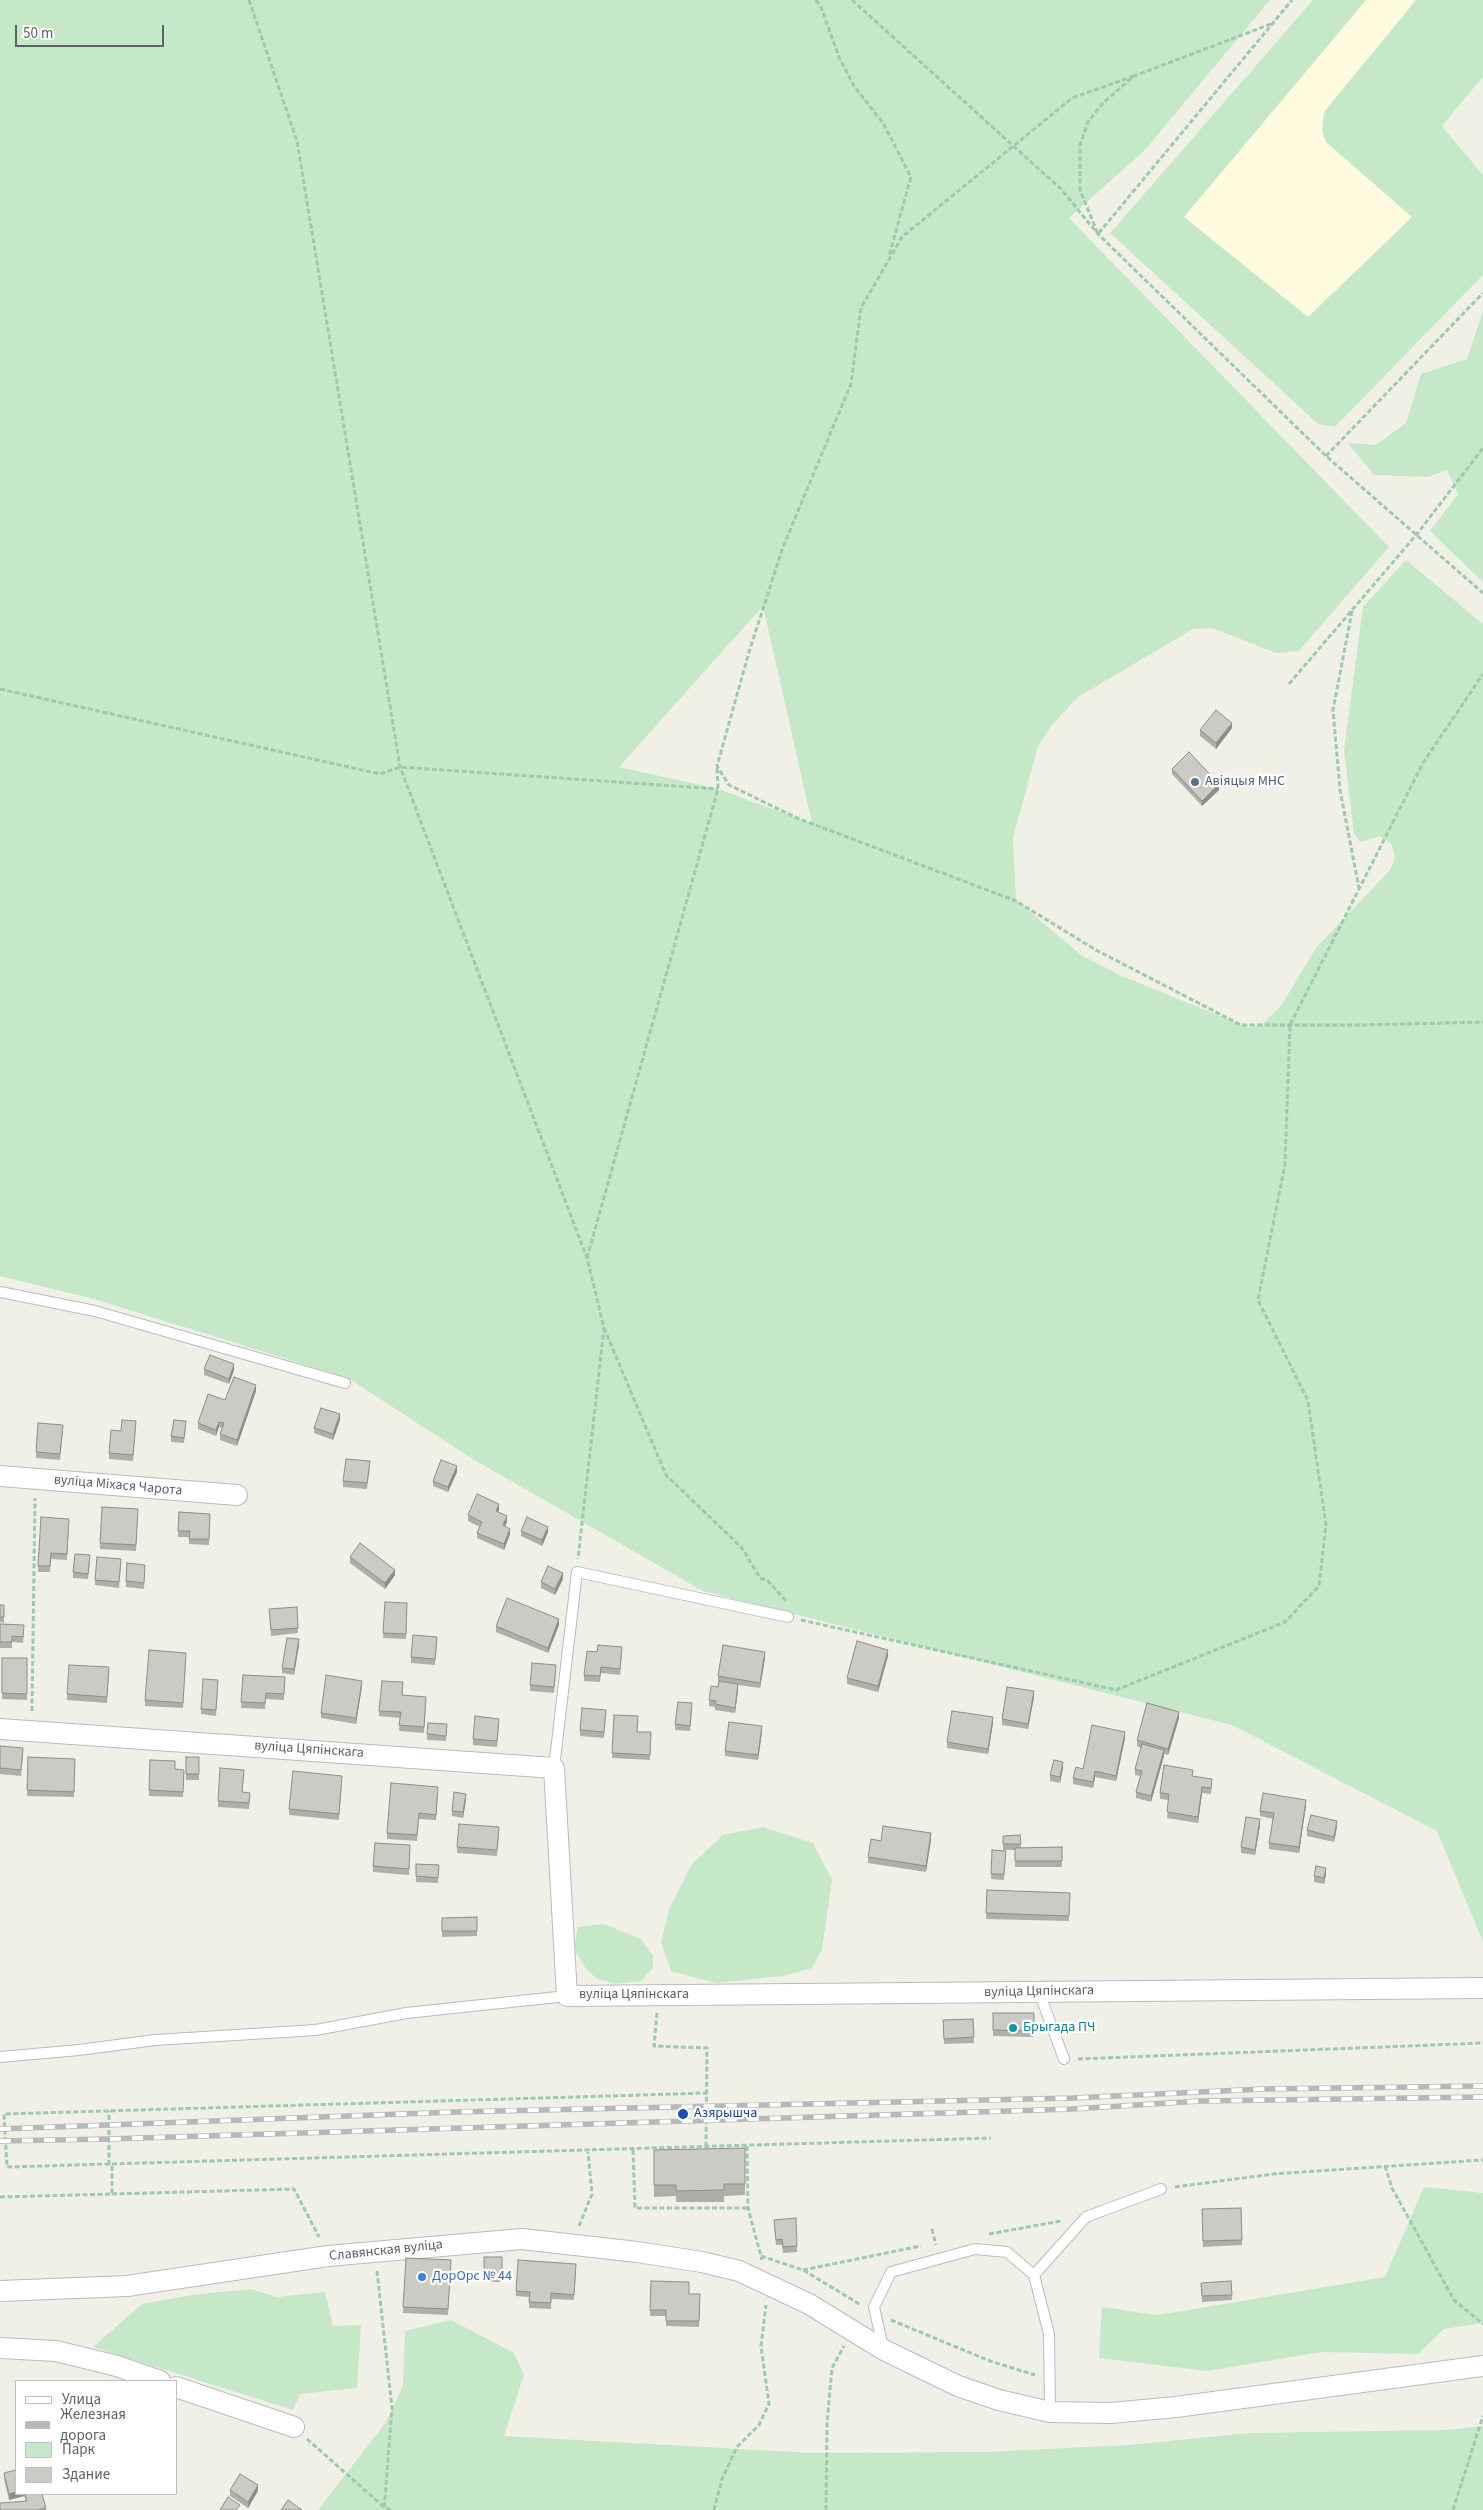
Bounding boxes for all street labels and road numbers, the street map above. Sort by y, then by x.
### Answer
street label: вуліца Міхася Чарота [53,1472,183,1500]
street label: вуліца Цяпінскага [254,1738,364,1762]
street label: вуліца Цяпінскага [984,1983,1094,2001]
street label: вуліца Цяпінскага [579,1987,689,2003]
street label: Славянская вуліца [328,2237,444,2265]

